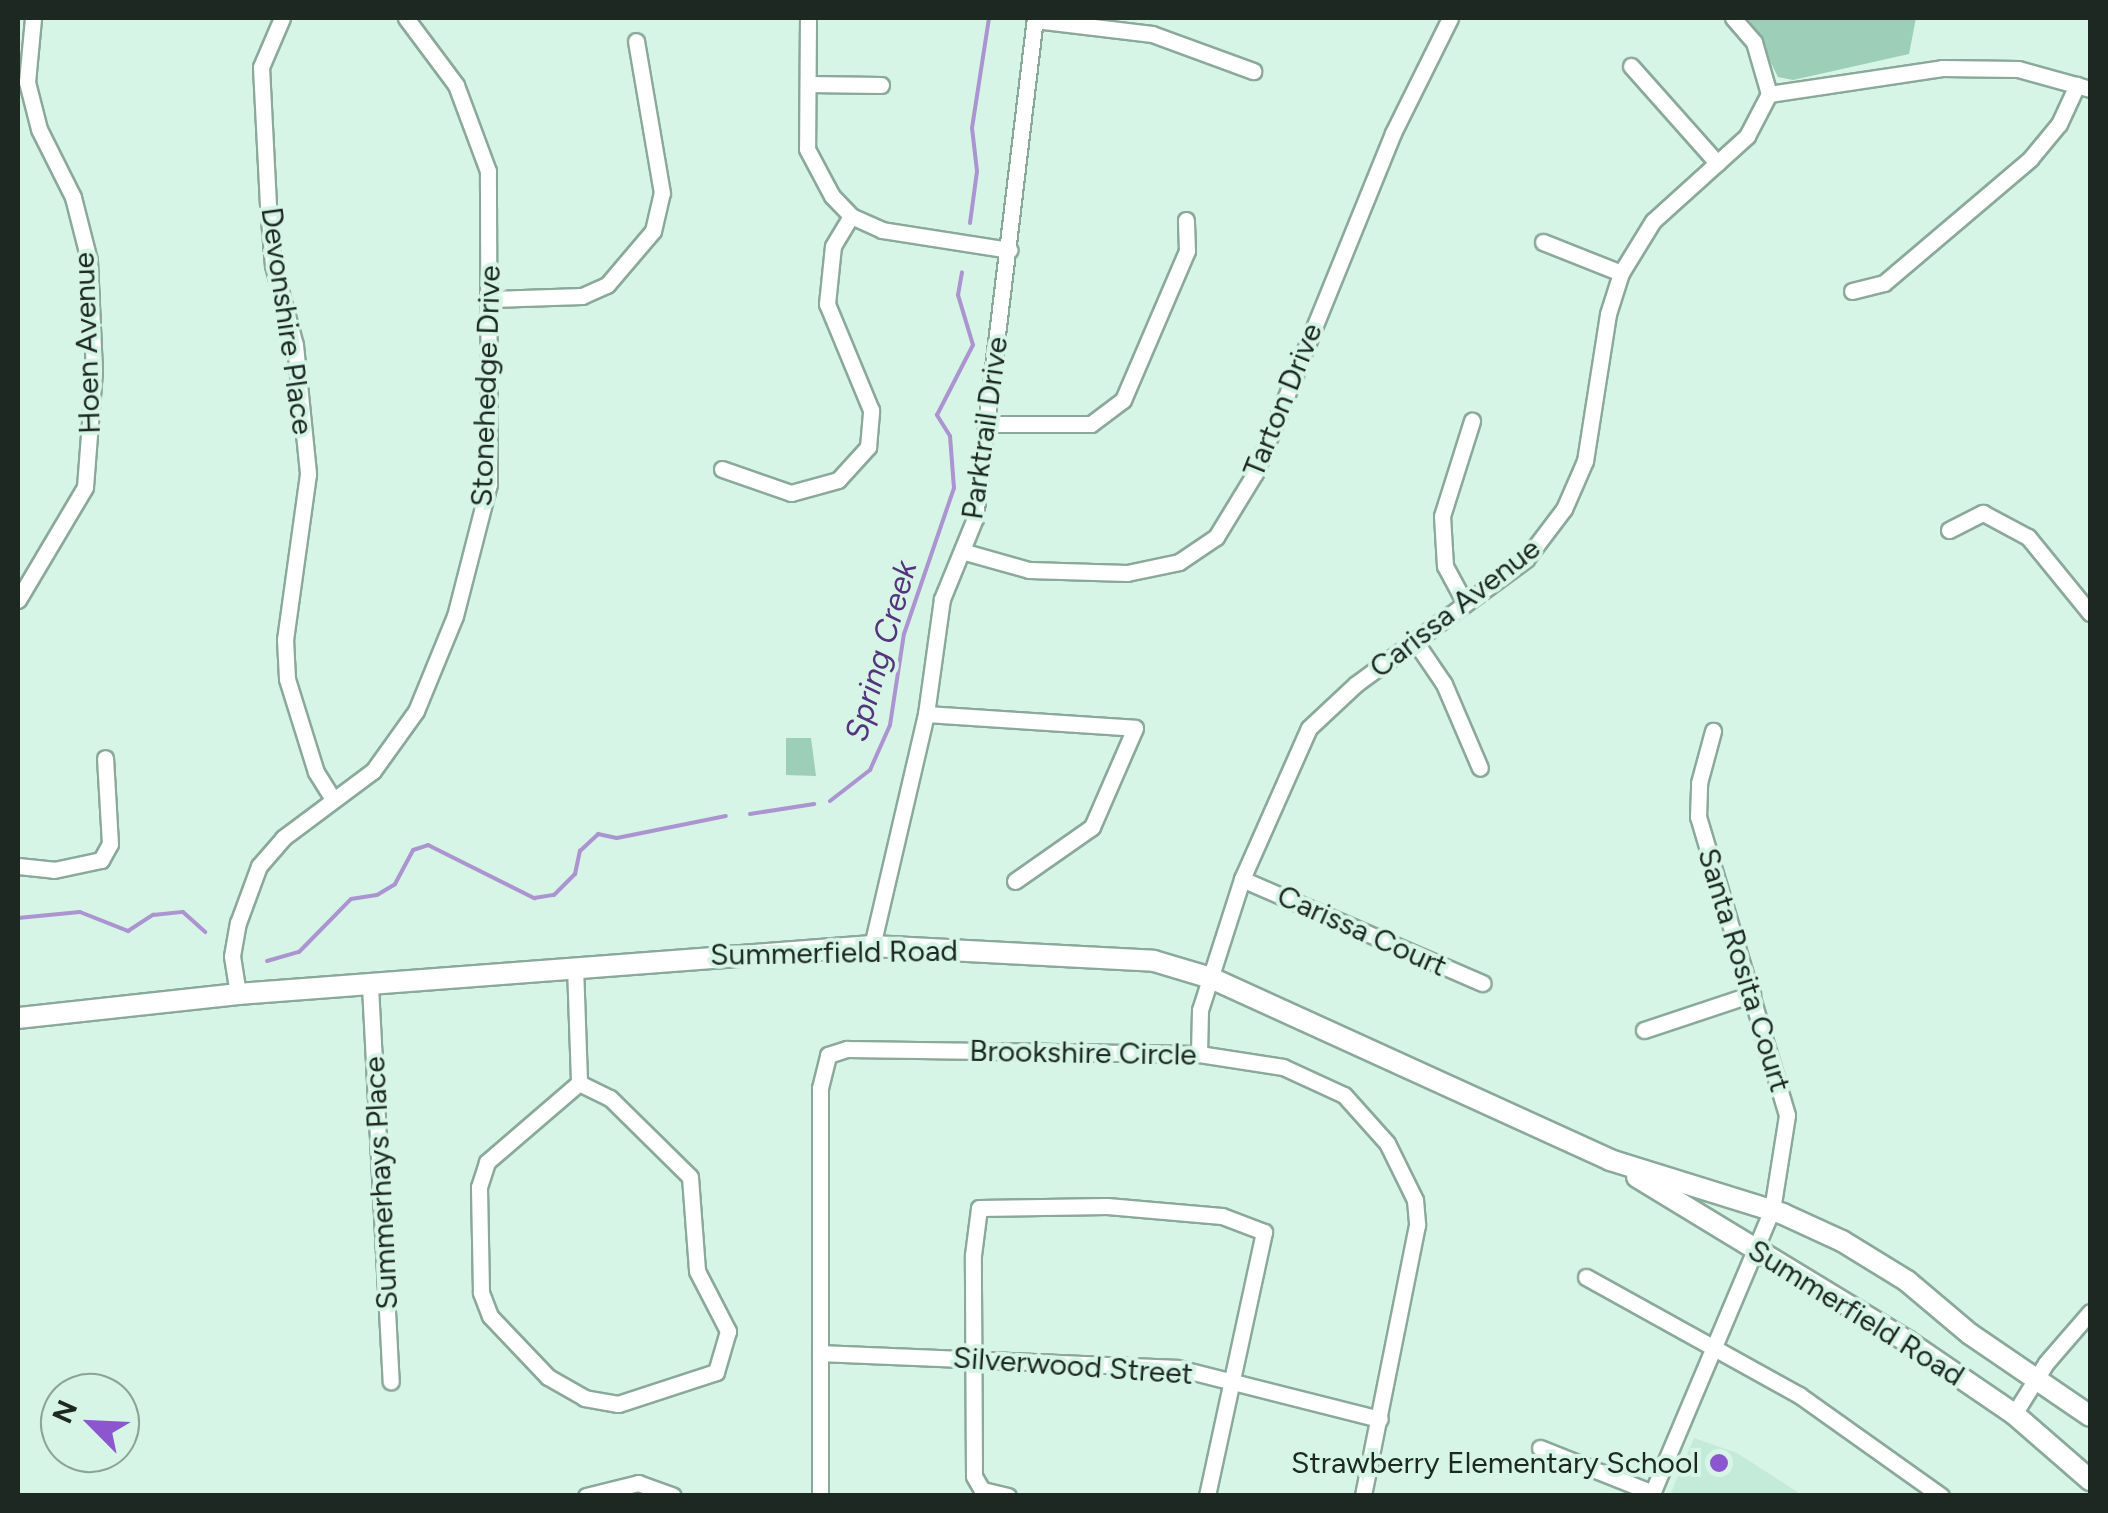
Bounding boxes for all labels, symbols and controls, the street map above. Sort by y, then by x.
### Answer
street label: Devonshire Place [253,205,321,437]
street label: Hoen Avenue [66,251,108,435]
street label: Stonehedge Drive [464,265,508,507]
street label: Tarton Drive [1236,318,1330,482]
street label: Parktrail Drive [954,334,1016,522]
street label: Carissa Avenue [1363,530,1547,686]
water label: Spring Creek [837,556,925,746]
street label: Santa Rosita Court [1690,844,1798,1096]
street label: Carissa Court [1272,878,1452,984]
street label: Summerfield Road [710,933,958,973]
street label: Brookshire Circle [969,1033,1197,1073]
street label: Summerhays Place [356,1055,406,1311]
street label: Summerfield Road [1741,1232,1971,1394]
street label: Silverwood Street [952,1340,1194,1392]
north arrow [40,1373,140,1473]
text: N [44,1395,84,1428]
place label: Strawberry Elementary School [1291,1445,1699,1481]
marker: Strawberry Elementary School [1708,1452,1730,1474]

